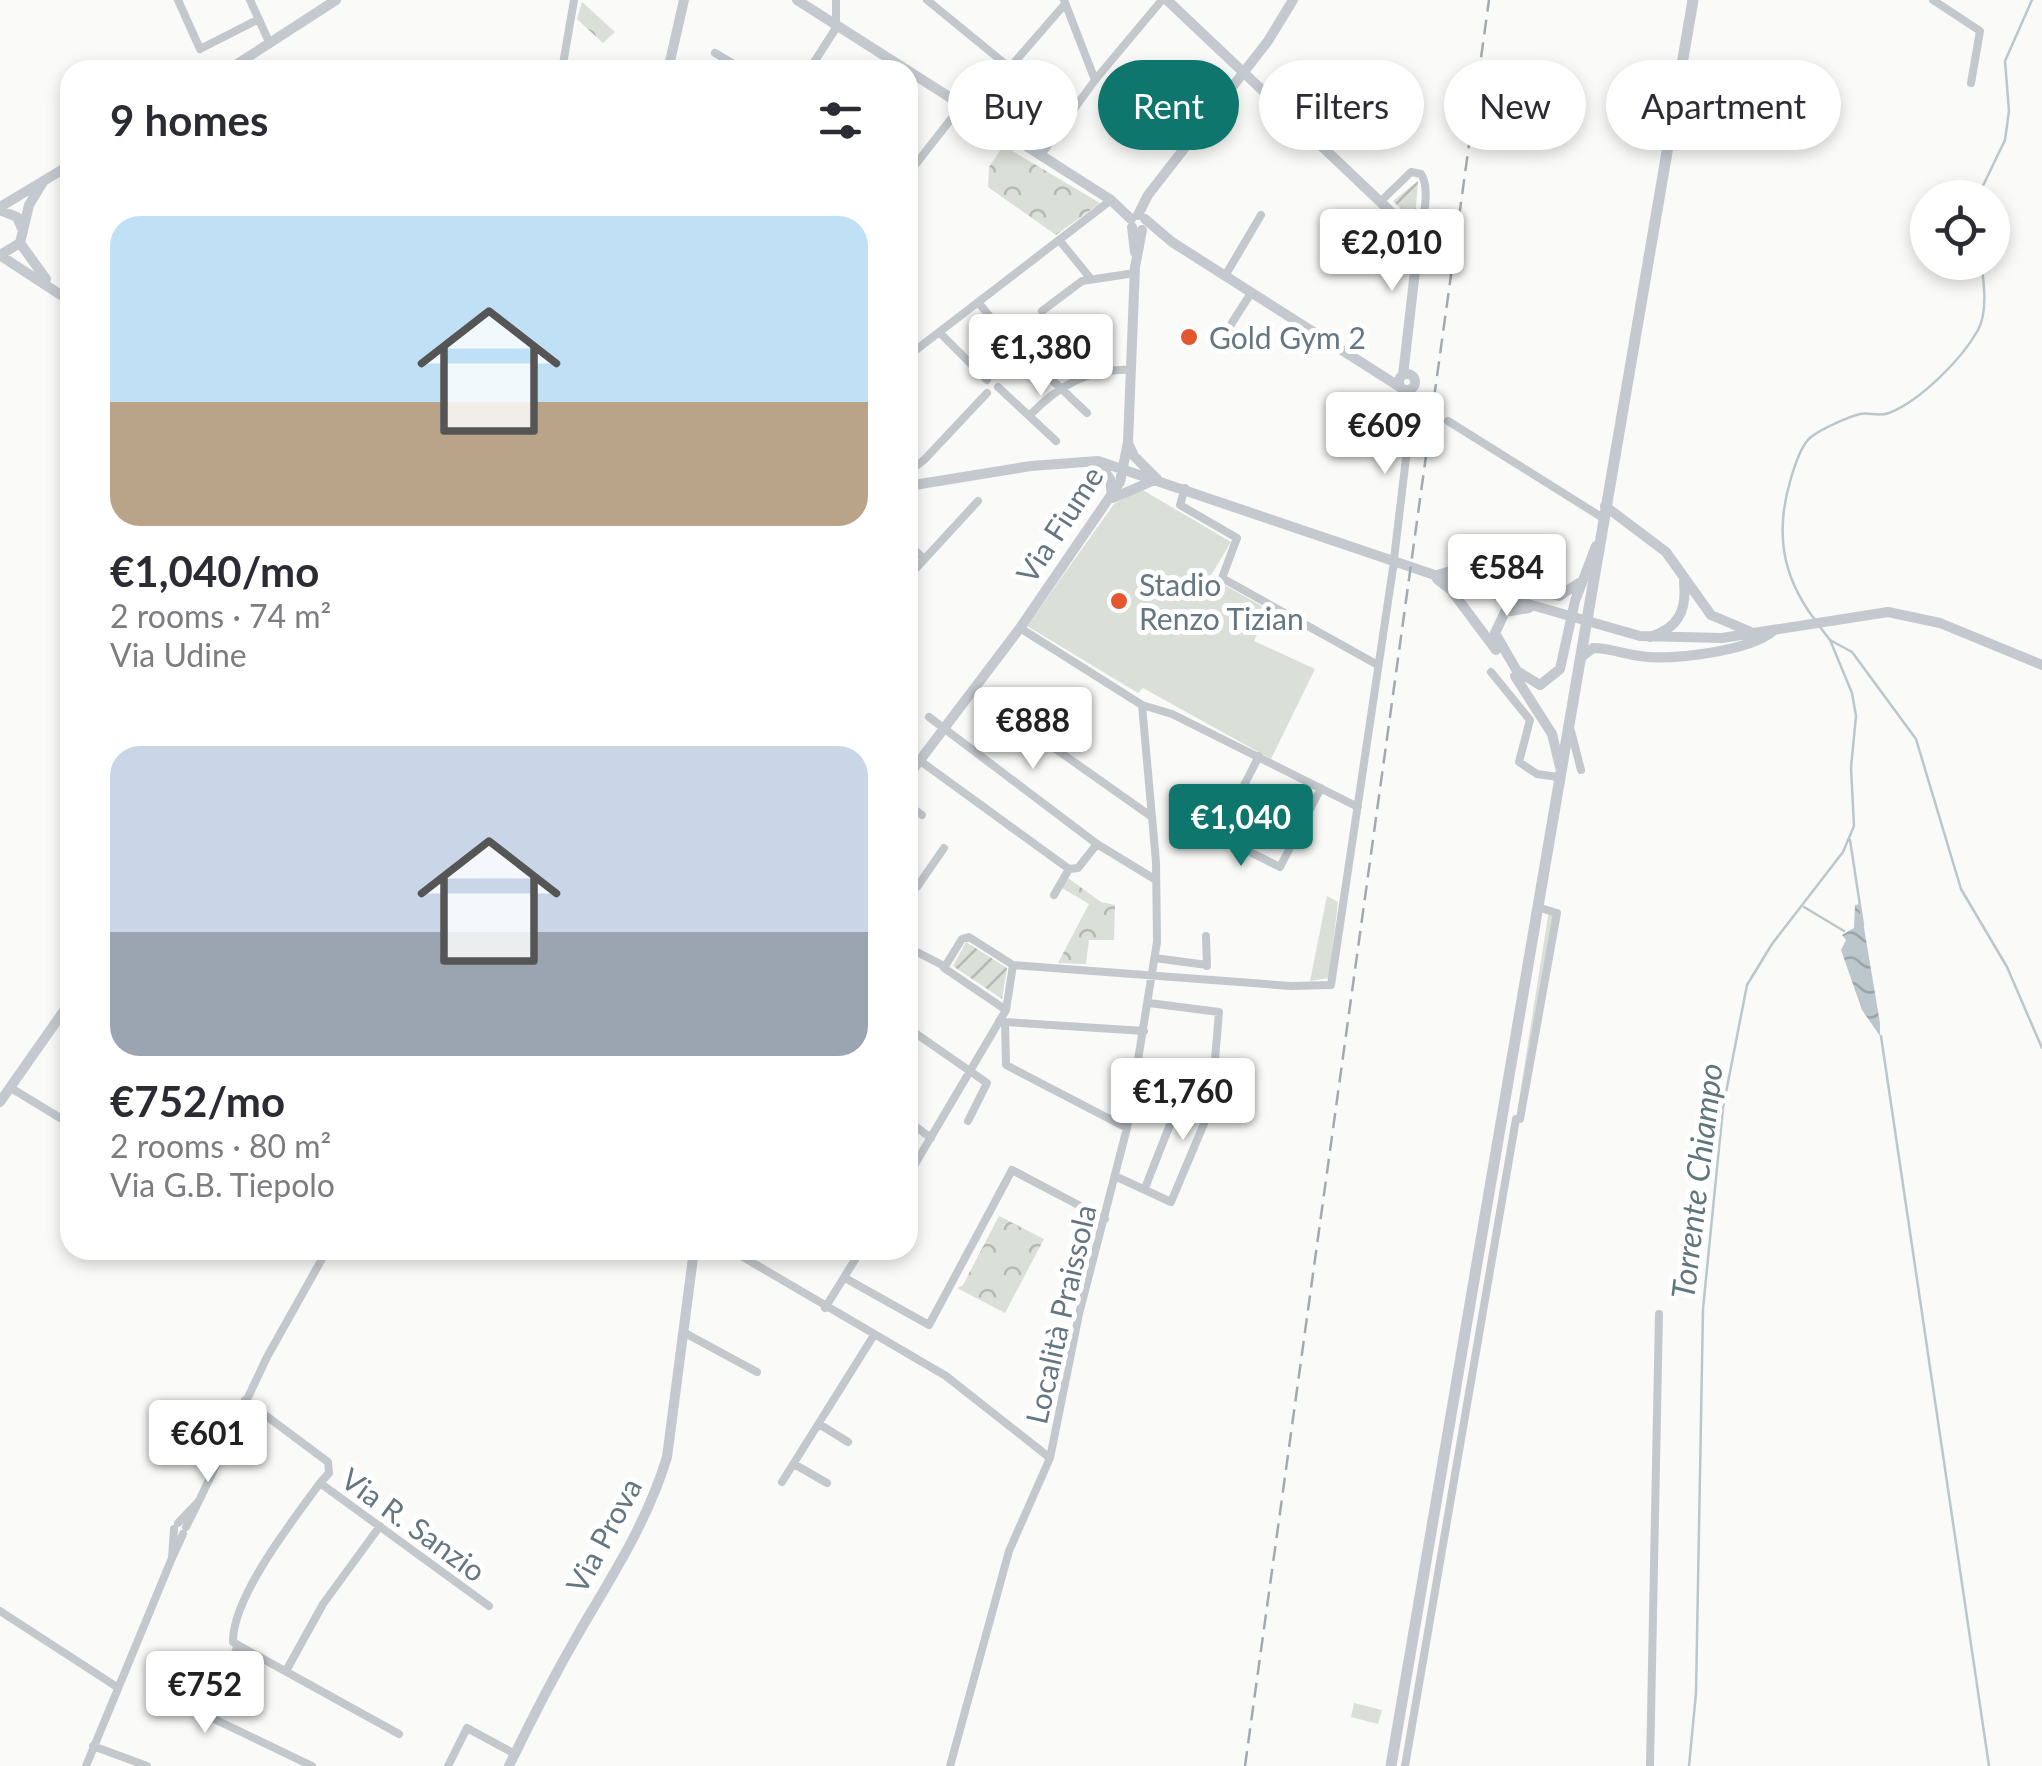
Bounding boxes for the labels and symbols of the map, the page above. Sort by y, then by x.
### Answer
pin: €2,010 [1311,209,1473,294]
pin: €1,380 [960,314,1122,399]
place label: Gold Gym 2 [1209,319,1366,355]
marker: Gold Gym 2 [1178,326,1200,348]
pin: €609 [1326,392,1444,477]
street label: Via Fiume [1008,459,1110,589]
pin: €584 [1448,534,1566,619]
place label: Stadio Renzo Tizian [1139,566,1304,636]
marker: Stadio Renzo Tizian [1108,590,1130,612]
pin: €888 [974,687,1092,772]
pin: €1,040 [1160,784,1322,869]
pin: €1,760 [1102,1058,1264,1143]
water label: Torrente Chiampo [1662,1061,1730,1301]
street label: Località Praissola [1017,1201,1103,1427]
pin: €601 [149,1400,267,1485]
street label: Via R. Sanzio [335,1460,493,1588]
street label: Via Prova [558,1471,648,1599]
pin: €752 [146,1651,264,1736]

